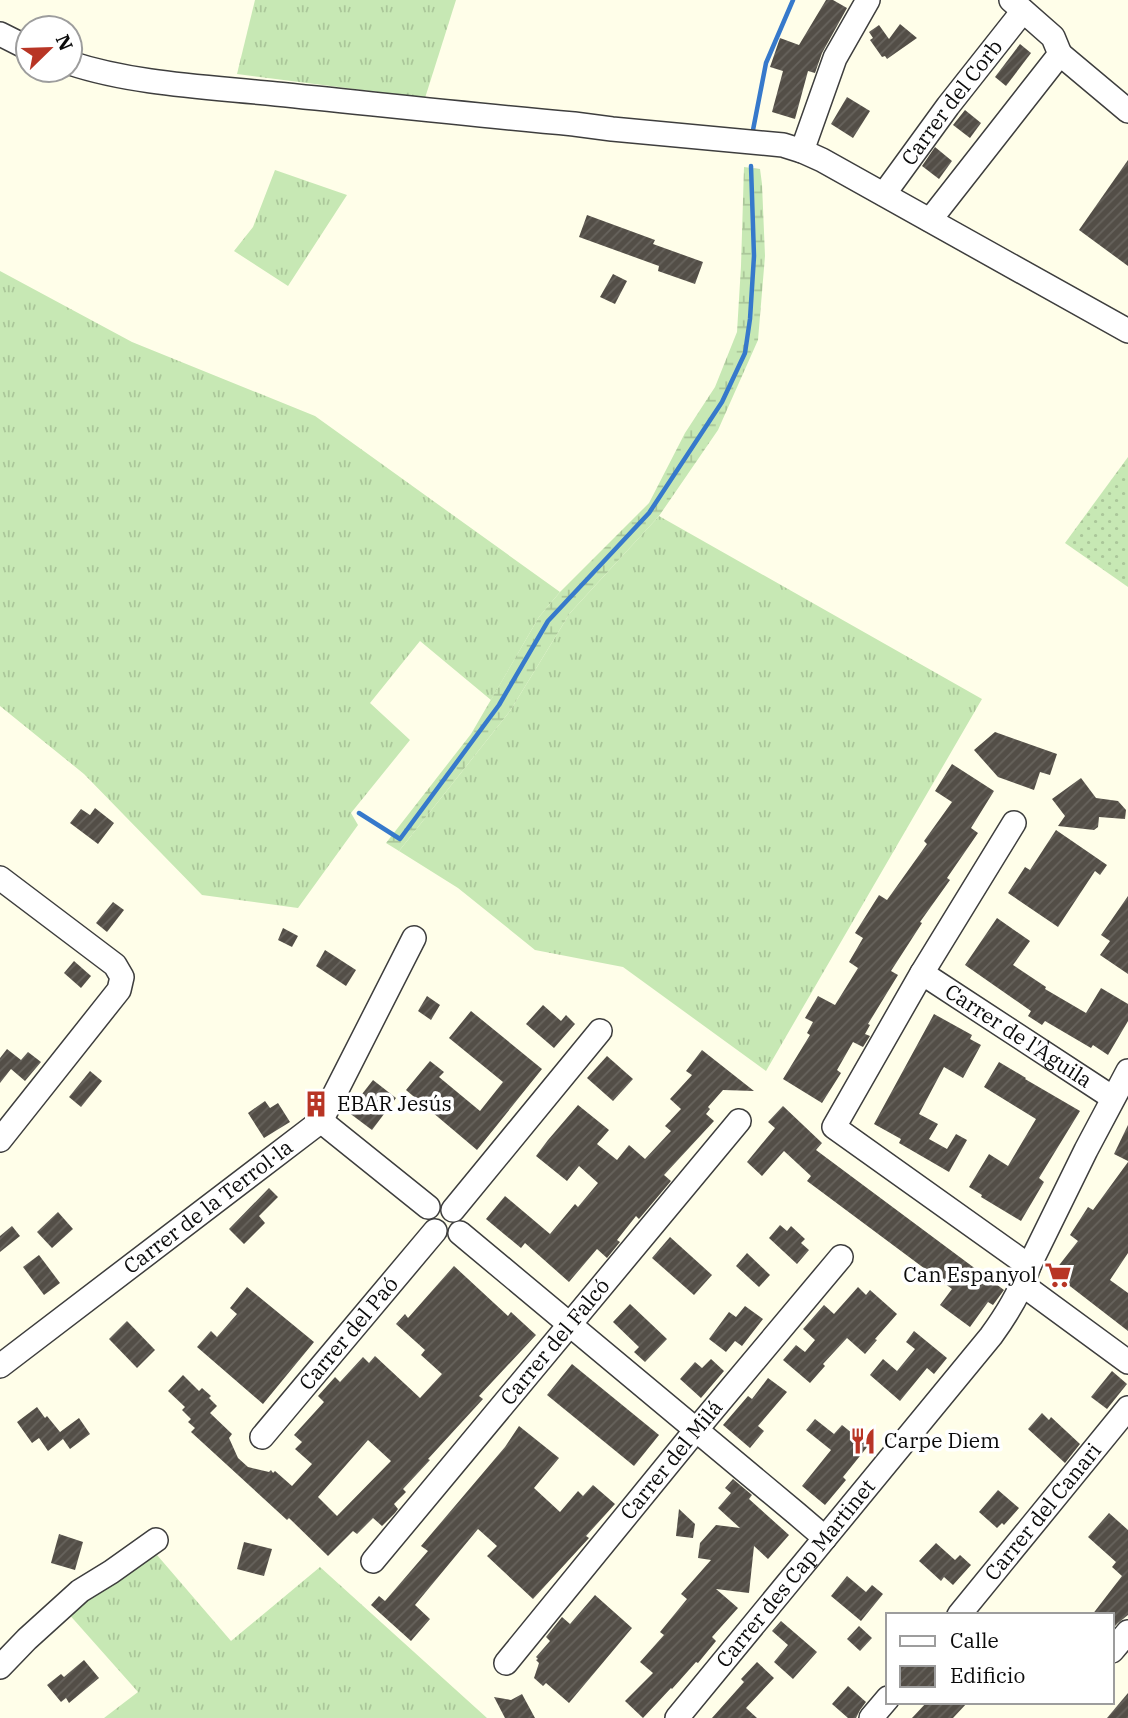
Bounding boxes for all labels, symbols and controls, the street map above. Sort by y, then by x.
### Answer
north arrow [14,14,84,84]
text: N [51,31,79,54]
street label: Carrer del Corb [894,33,1008,171]
street label: Carrer de l'Àguila [940,977,1098,1094]
building icon: EBAR Jesús [301,1089,331,1119]
place label: EBAR Jesús [337,1089,452,1117]
street label: Carrer de la Terrol·la [117,1133,298,1280]
place label: Can Espanyol [903,1260,1037,1288]
supermarket icon: Can Espanyol [1043,1260,1073,1290]
street label: Carrer del Paó [292,1270,404,1396]
street label: Carrer del Falcó [494,1272,615,1410]
street label: Carrer del Milá [614,1394,728,1525]
restaurant icon: Carpe Diem [848,1426,878,1456]
place label: Carpe Diem [884,1426,1000,1454]
street label: Carrer del Canari [978,1437,1107,1586]
street label: Carrer des Cap Martinet [709,1473,881,1673]
legend [886,1613,1114,1704]
text: Calle [950,1626,999,1654]
text: Edificio [950,1661,1025,1689]

